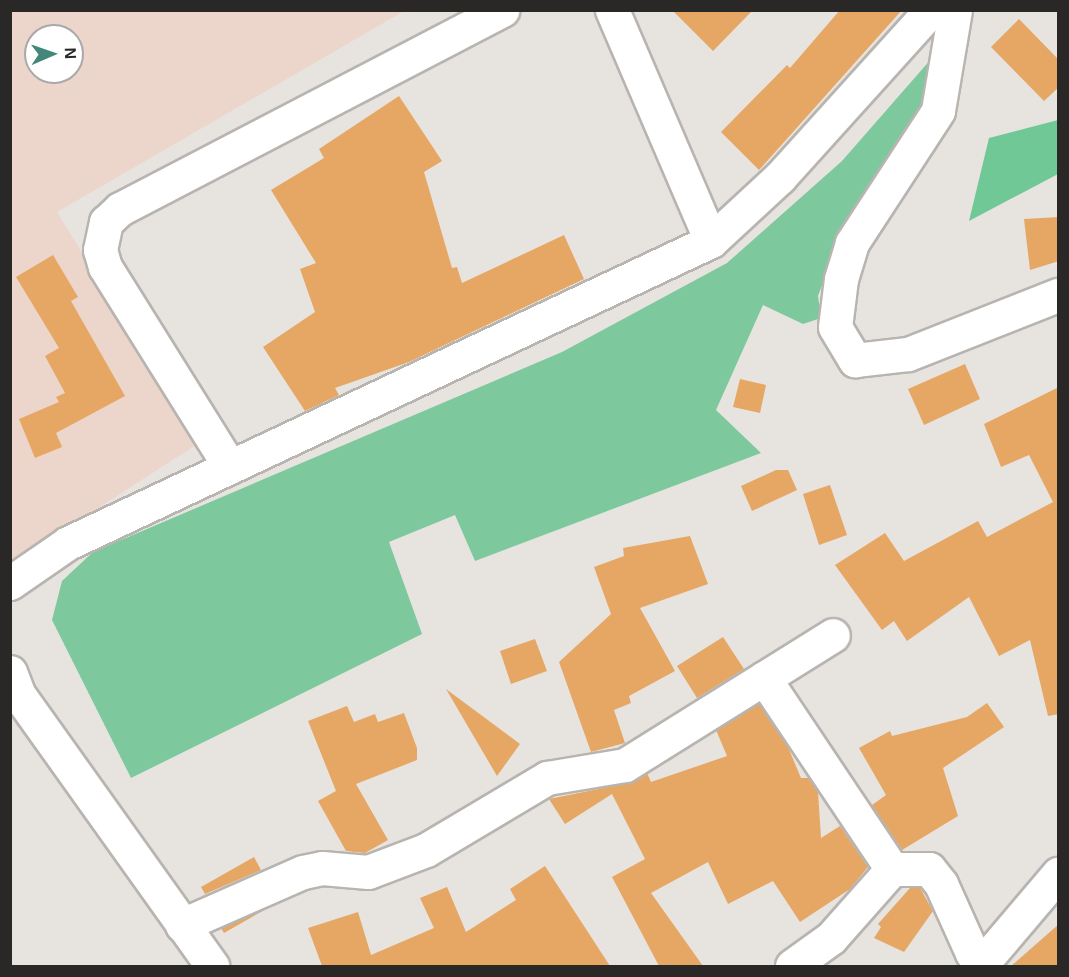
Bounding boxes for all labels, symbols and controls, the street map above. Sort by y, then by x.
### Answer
north arrow [24,24,84,84]
text: N [62,47,79,59]

